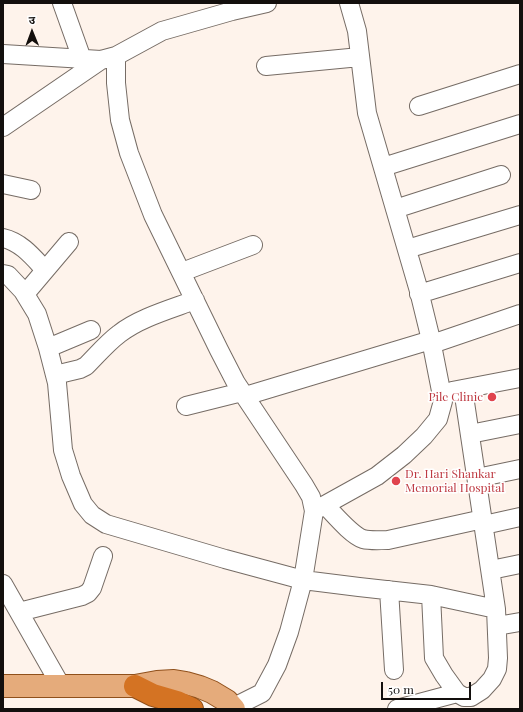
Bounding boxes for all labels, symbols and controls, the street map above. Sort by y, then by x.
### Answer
north arrow [12,12,52,52]
text: उ [28,12,35,27]
place label: Pile Clinic [428,390,483,404]
marker: Pile Clinic [486,391,498,403]
place label: Dr. Hari Shankar Memorial Hospital [405,467,505,495]
marker: Dr. Hari Shankar Memorial Hospital [390,475,402,487]
scale bar [383,674,473,700]
text: 50 m [388,681,414,697]

